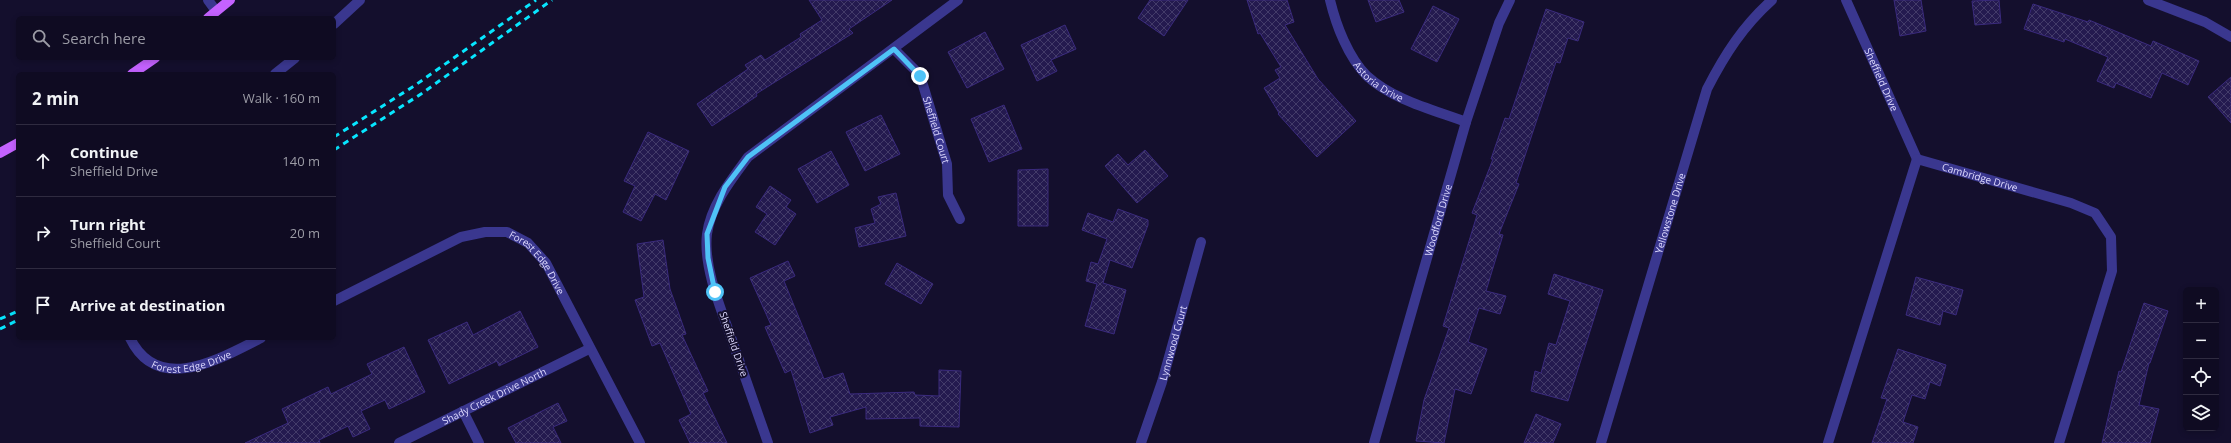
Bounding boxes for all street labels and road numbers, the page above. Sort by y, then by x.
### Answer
street label: Sheffield Drive [1861,46,1902,114]
street label: Astoria Drive [1350,58,1406,105]
street label: Sheffield Court [920,94,954,165]
street label: Cambridge Drive [1940,159,2020,195]
street label: Yellowstone Drive [1651,171,1689,255]
street label: Woodford Drive [1421,182,1455,258]
street label: Forest Edge Drive [507,227,568,297]
street label: Lynnwood Court [1156,304,1190,382]
street label: Sheffield Drive [716,310,752,379]
street label: Forest Edge Drive [149,347,234,376]
street label: Shady Creek Drive North [439,364,549,428]

